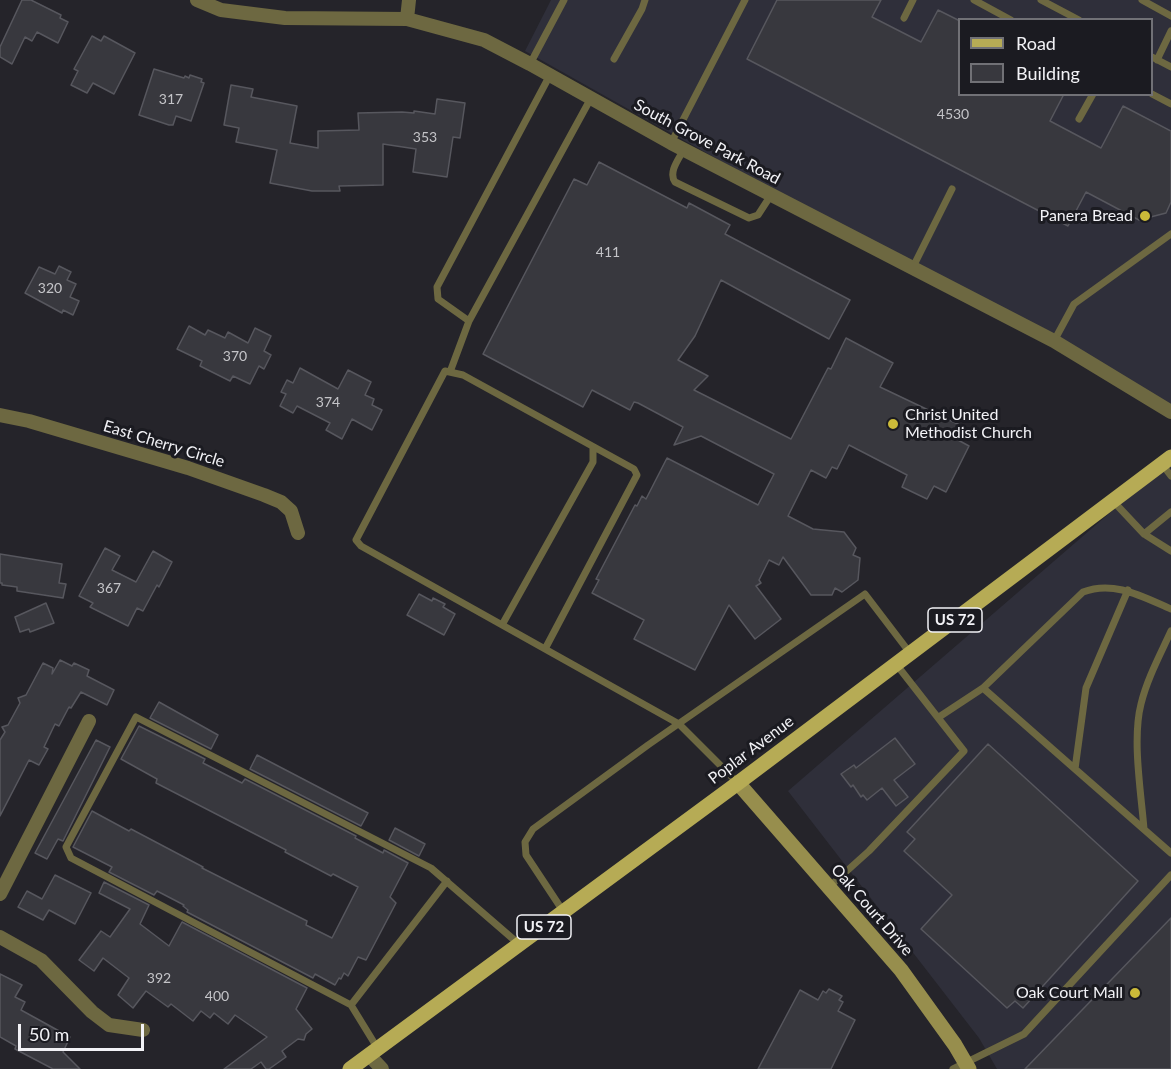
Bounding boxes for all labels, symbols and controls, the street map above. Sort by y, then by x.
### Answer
legend [958,18,1153,96]
text: Road [1016,32,1056,54]
text: Building [1016,62,1080,84]
house number: 317 [159,91,183,107]
street label: South Grove Park Road [631,95,783,189]
house number: 4530 [937,106,969,122]
house number: 353 [413,129,437,145]
place label: Panera Bread [1040,206,1133,226]
marker: Panera Bread [1138,209,1152,223]
house number: 411 [596,244,620,260]
house number: 320 [38,280,62,296]
house number: 370 [223,348,247,364]
house number: 374 [316,394,340,410]
place label: Christ United Methodist Church [905,405,1032,443]
street label: East Cherry Circle [101,416,227,472]
marker: Christ United Methodist Church [886,417,900,431]
house number: 367 [97,580,121,596]
road number: US 72 [928,608,982,632]
street label: Poplar Avenue [705,712,797,788]
street label: Oak Court Drive [827,860,917,960]
road number: US 72 [517,915,571,939]
house number: 392 [147,970,171,986]
place label: Oak Court Mall [1016,983,1123,1003]
marker: Oak Court Mall [1128,986,1142,1000]
house number: 400 [205,988,229,1004]
scale bar [21,1012,147,1050]
text: 50 m [29,1023,69,1045]

